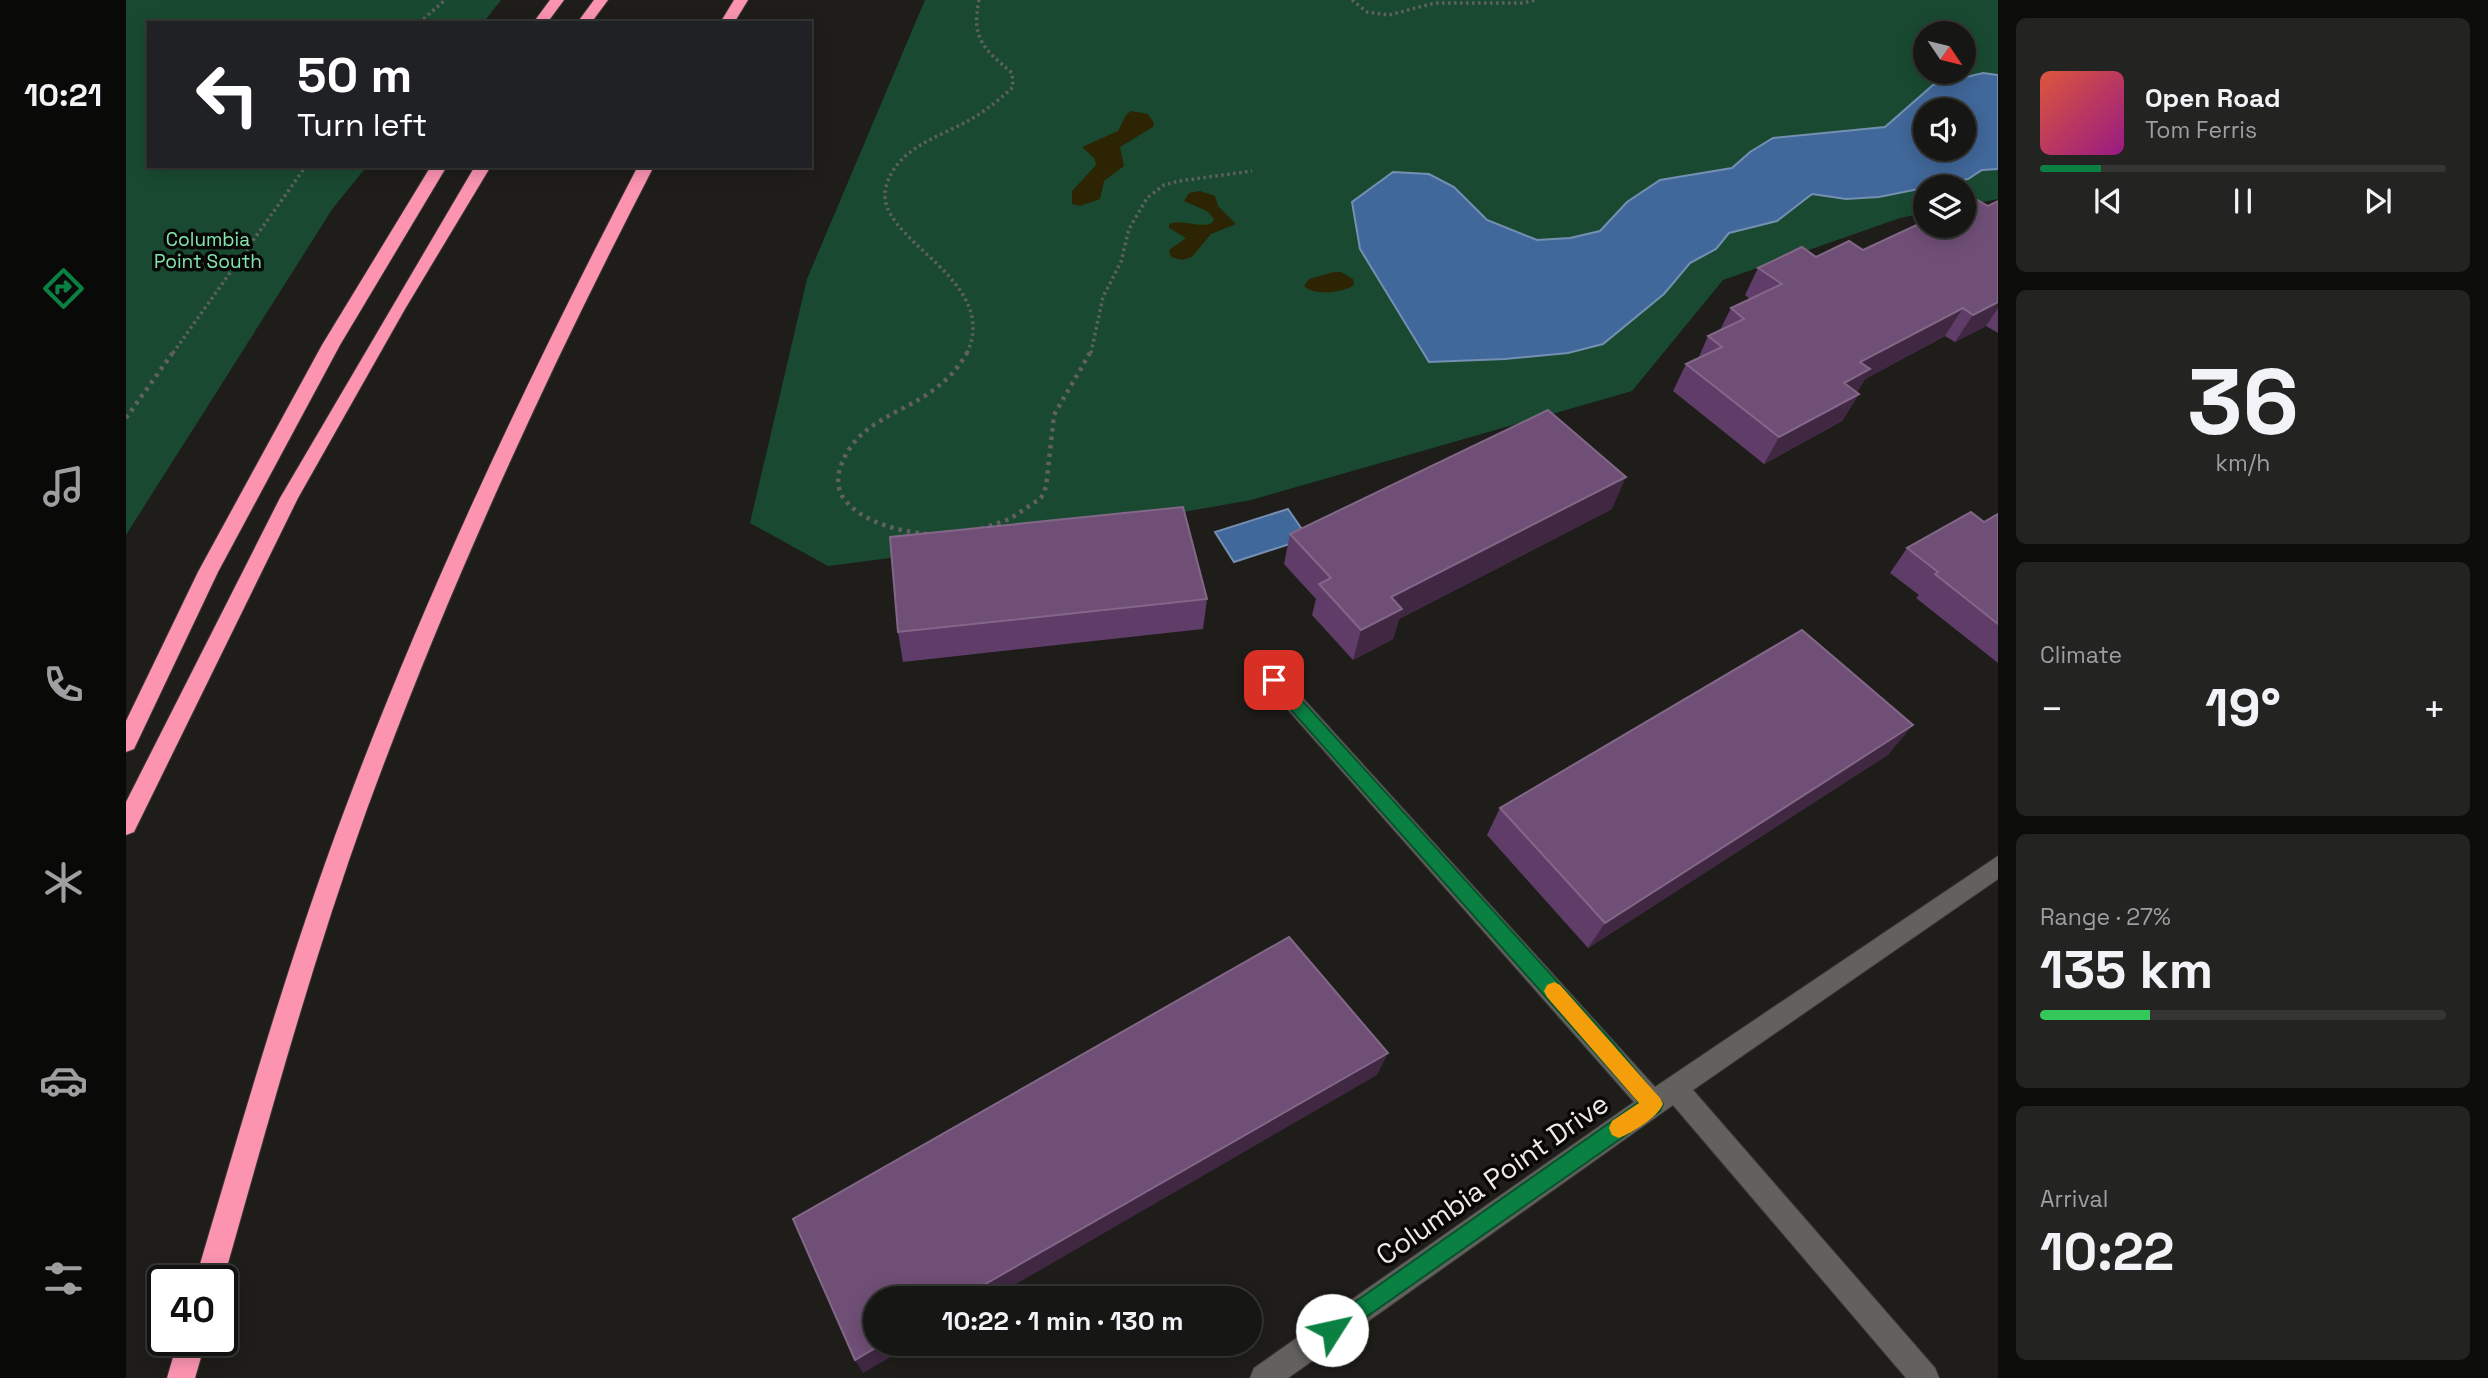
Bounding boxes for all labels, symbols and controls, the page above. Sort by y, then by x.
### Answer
north arrow [1913,21,1976,84]
map controls [1913,21,1976,238]
text: 50 m [297,44,412,106]
icon: left [182,49,273,140]
text: 10:21 [24,75,102,115]
text: Open Road [2145,81,2281,115]
button: sound [1913,98,1976,161]
text: Turn left [297,105,427,145]
text: Tom Ferris [2145,115,2257,145]
button: layers [1913,175,1976,238]
icon: previous [2089,182,2127,220]
icon: pause [2224,182,2262,220]
icon: next [2359,182,2397,220]
park label: Columbia Point South [154,227,262,274]
icon: directions [39,264,88,313]
text: 36 [2187,344,2299,461]
text: km/h [2216,448,2270,478]
icon: music [39,462,88,511]
text: Climate [2040,640,2122,670]
pin [1244,650,1304,710]
icon: phone [39,660,88,709]
icon: arrive [1255,661,1293,699]
text: 19° [2205,675,2281,741]
text: − [2040,685,2064,733]
text: + [2422,685,2446,733]
icon: climate [39,858,88,907]
text: Range · 27% [2040,902,2171,932]
text: 135 km [2040,937,2213,1003]
icon: car [39,1056,88,1105]
street label: Columbia Point Drive [1369,1085,1615,1273]
text: Arrival [2040,1184,2108,1214]
text: 10:22 [2040,1219,2174,1285]
icon: filters [39,1254,88,1303]
speed limit sign: 40 [147,1265,238,1356]
position arrow [1295,1293,1369,1367]
text: 10:22 · 1 min · 130 m [942,1304,1183,1338]

